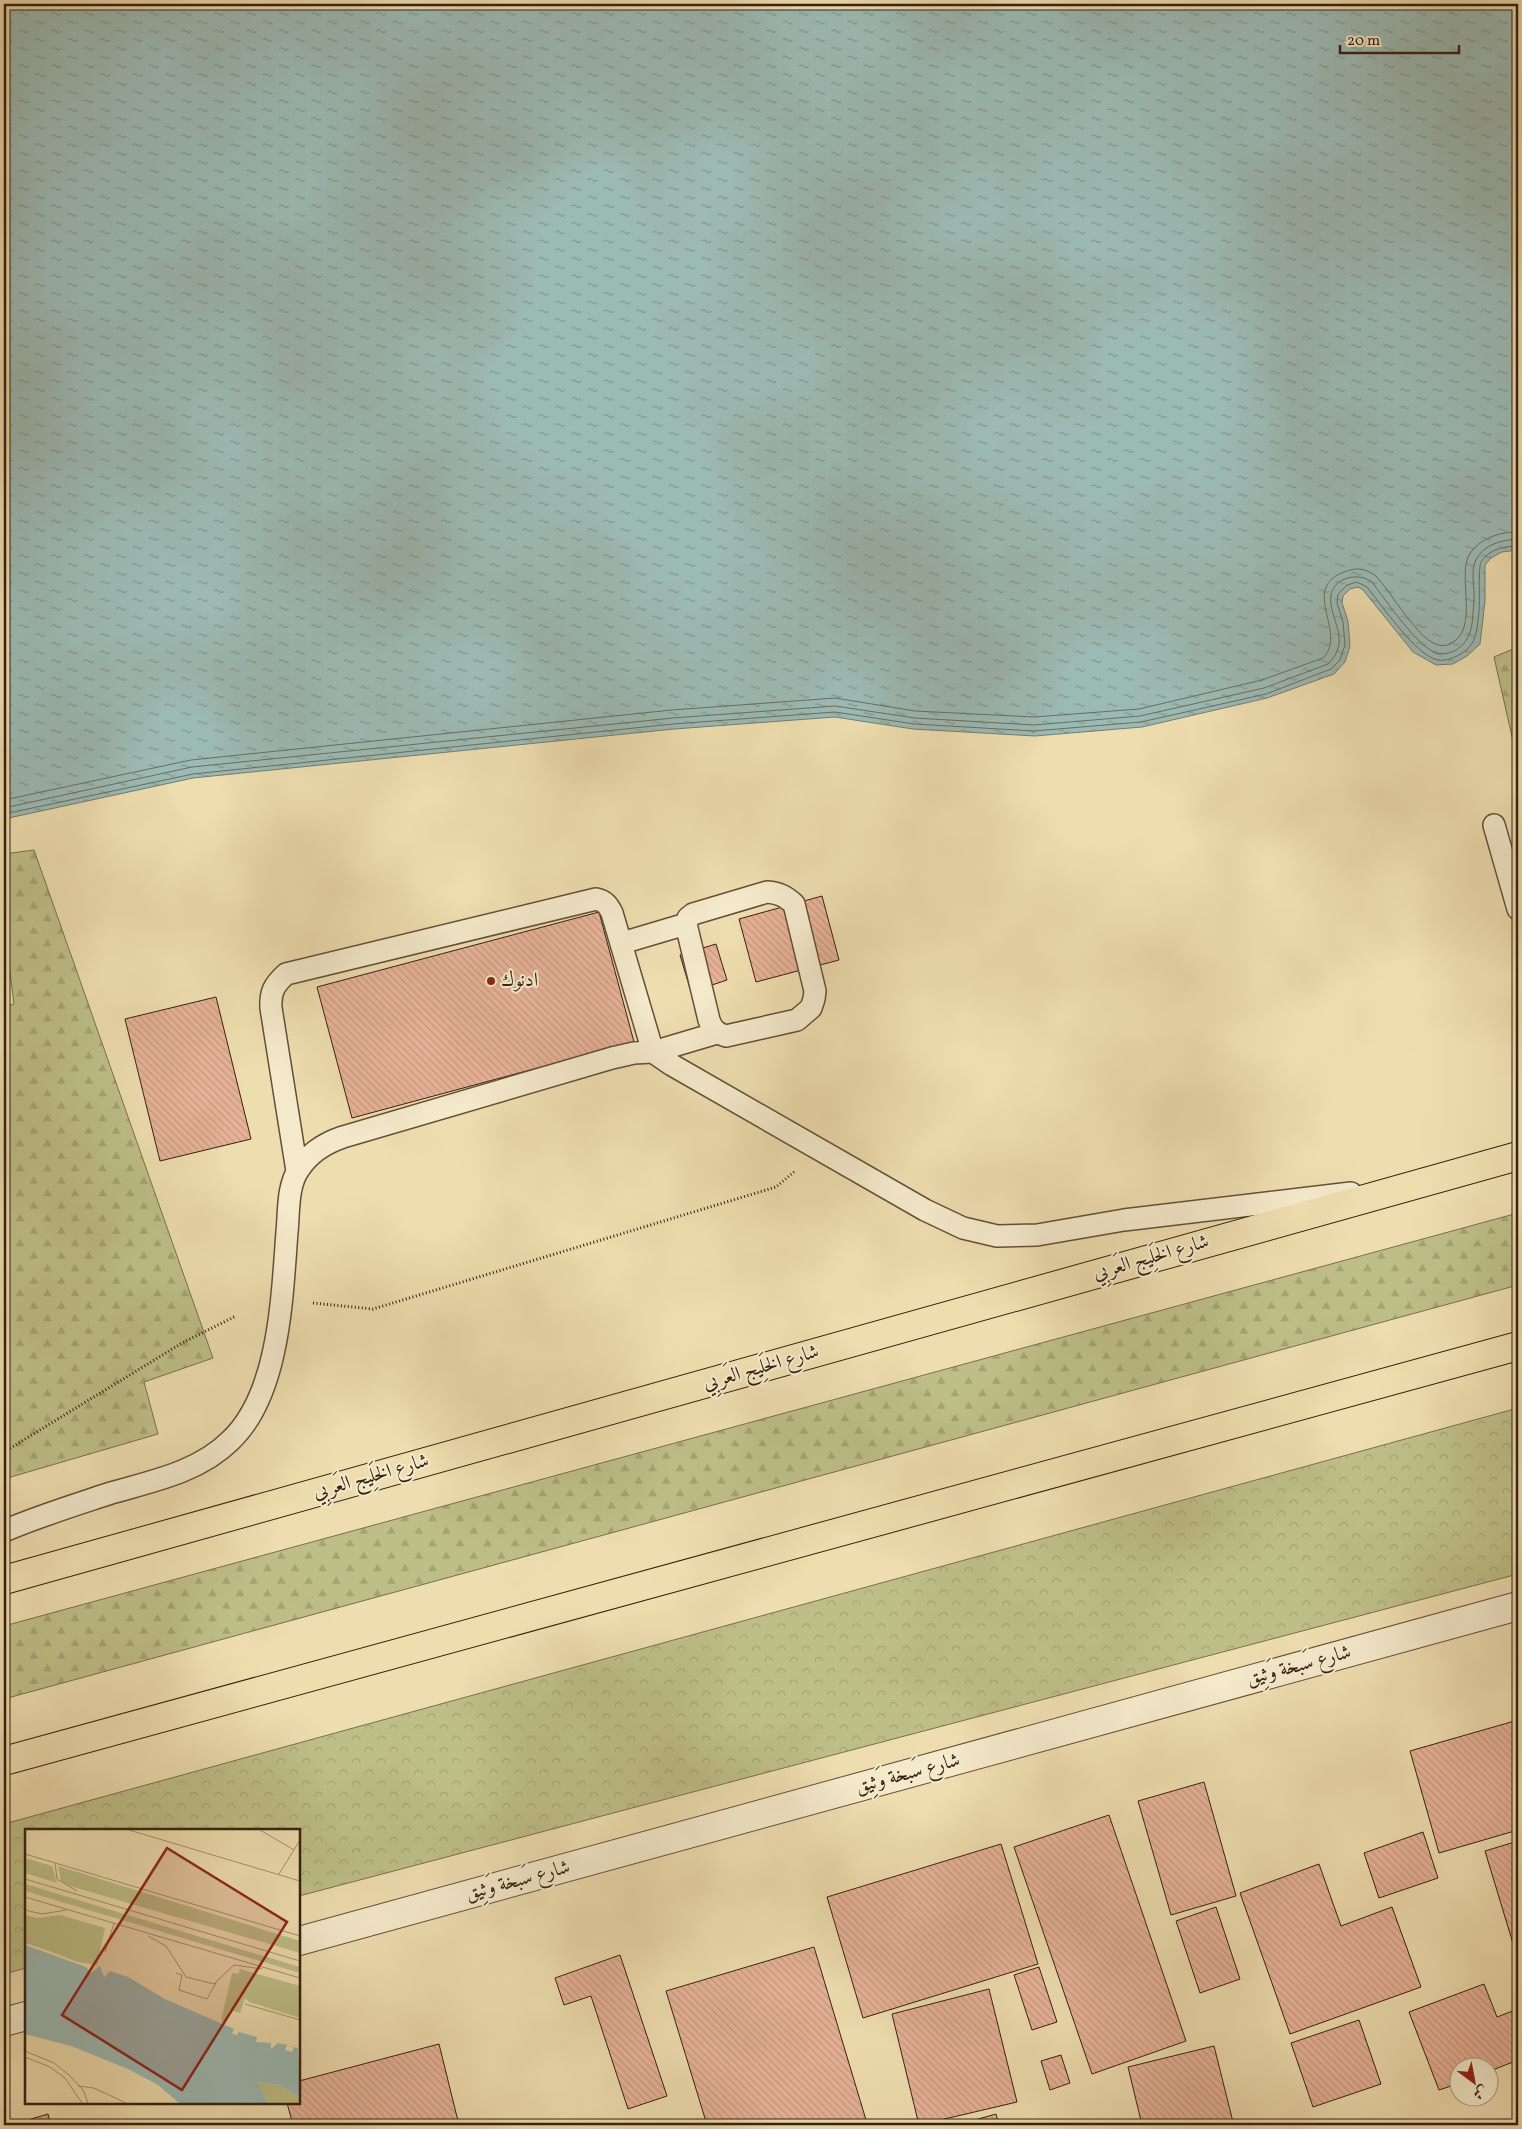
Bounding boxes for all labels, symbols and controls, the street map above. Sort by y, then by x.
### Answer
scale bar [1340,22,1458,54]
text: 20 m [1347,31,1380,52]
place label: ادنوك [501,967,538,995]
marker: ادنوك [485,975,497,987]
street label: شارع الخَلِيج العَربِي [1089,1226,1213,1290]
street label: شارع الخَلِيج العَربِي [699,1336,823,1400]
street label: شارع الخَلِيج العَربِي [309,1445,433,1509]
street label: شارع سَبخة وَثِيق [1243,1637,1355,1695]
street label: شارع سَبخة وَثِيق [852,1745,964,1803]
inset map [25,1829,300,2104]
street label: شارع سَبخة وَثِيق [462,1852,574,1910]
north arrow [1450,2056,1500,2106]
text: ش [1469,2080,1491,2104]

